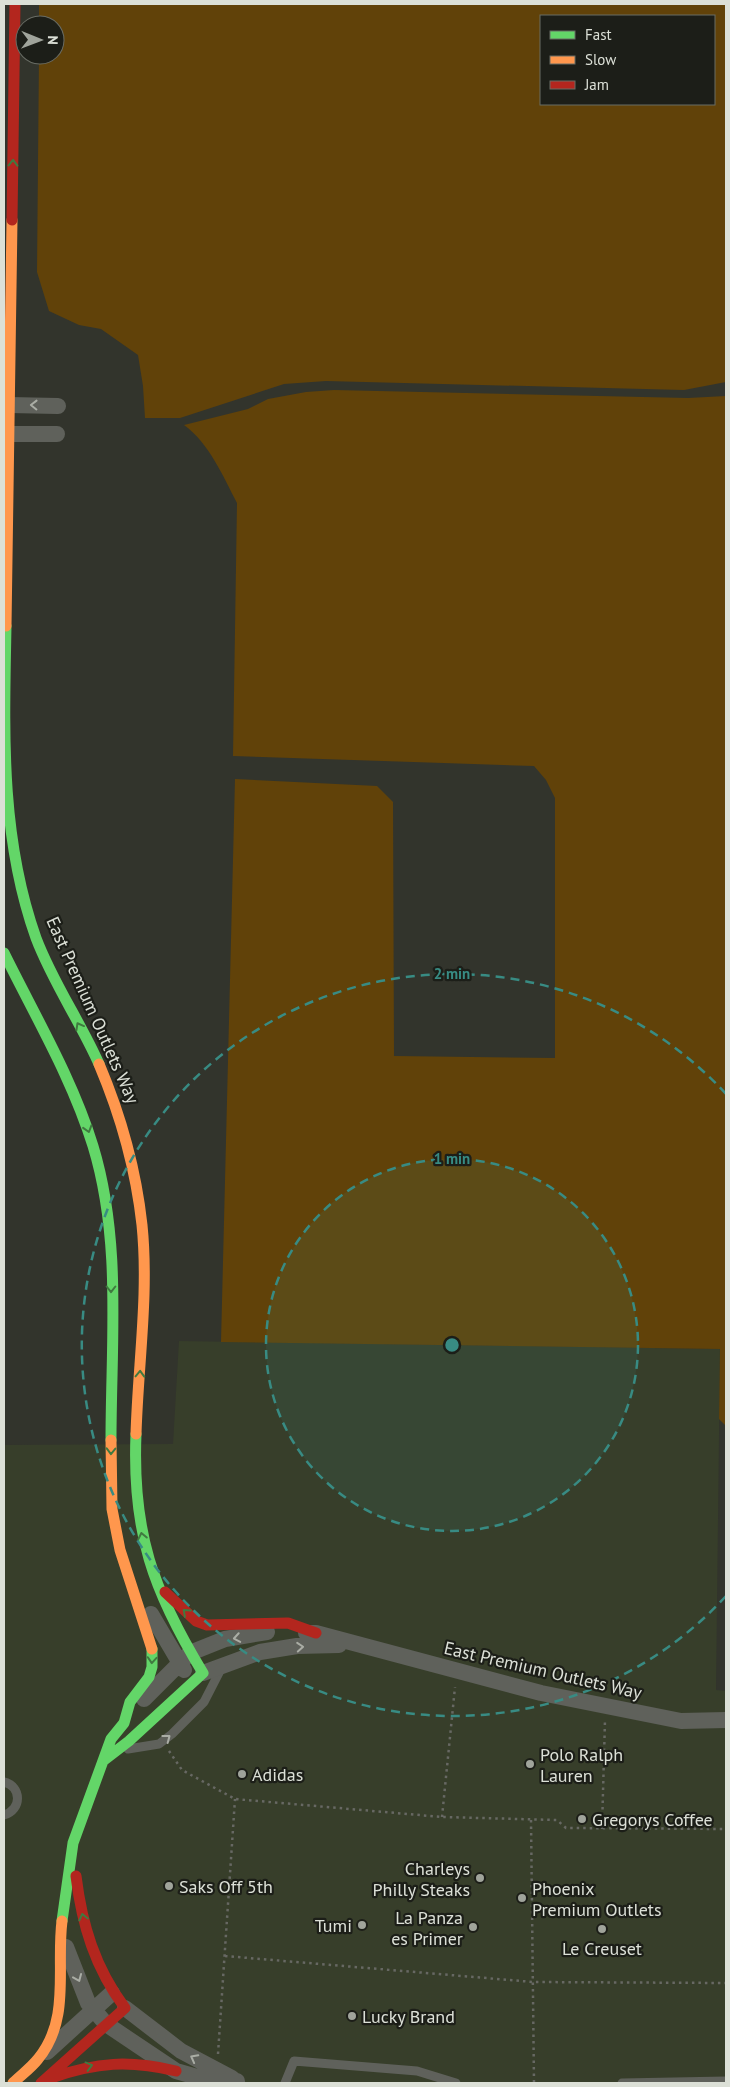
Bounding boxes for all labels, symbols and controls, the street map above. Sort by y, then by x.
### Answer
north arrow [15,15,65,65]
legend [540,15,715,105]
text: Fast [585,25,612,44]
text: N [44,35,62,45]
text: Slow [585,50,616,69]
text: Jam [584,75,609,94]
one-way arrow [8,159,18,167]
one-way arrow [30,400,38,410]
street label: East Premium Outlets Way [41,913,145,1108]
text: 2 min [434,964,470,983]
one-way arrow [75,1022,85,1031]
one-way arrow [82,1124,92,1133]
text: 1 min [434,1149,470,1168]
one-way arrow [106,1286,116,1293]
centre of rings [443,1336,461,1354]
one-way arrow [134,1369,145,1377]
one-way arrow [106,1448,116,1456]
one-way arrow [137,1531,148,1540]
one-way arrow [183,1609,192,1618]
one-way arrow [233,1632,241,1642]
street label: East Premium Outlets Way [442,1636,645,1704]
one-way arrow [296,1641,304,1652]
one-way arrow [147,1656,158,1664]
one-way arrow [161,1735,171,1744]
place label: Polo Ralph Lauren [540,1743,623,1787]
marker: Polo Ralph Lauren [524,1758,536,1770]
place label: Adidas [252,1763,303,1786]
marker: Adidas [236,1768,248,1780]
place label: Gregorys Coffee [592,1808,713,1831]
marker: Gregorys Coffee [576,1813,588,1825]
place label: Charleys Philly Steaks [372,1857,470,1901]
marker: Charleys Philly Steaks [474,1872,486,1884]
place label: Saks Off 5th [179,1875,273,1898]
place label: Phoenix Premium Outlets [532,1877,661,1921]
marker: Saks Off 5th [163,1880,175,1892]
marker: Phoenix Premium Outlets [516,1892,528,1904]
place label: La Panza es Primer [391,1906,463,1950]
one-way arrow [78,1913,89,1922]
place label: Tumi [315,1914,352,1937]
marker: Tumi [356,1919,368,1931]
marker: La Panza es Primer [467,1921,479,1933]
marker: Le Creuset [596,1923,608,1935]
place label: Le Creuset [562,1937,642,1960]
one-way arrow [71,1973,82,1982]
place label: Lucky Brand [362,2005,455,2028]
marker: Lucky Brand [346,2010,358,2022]
one-way arrow [190,2054,199,2064]
one-way arrow [84,2061,93,2072]

